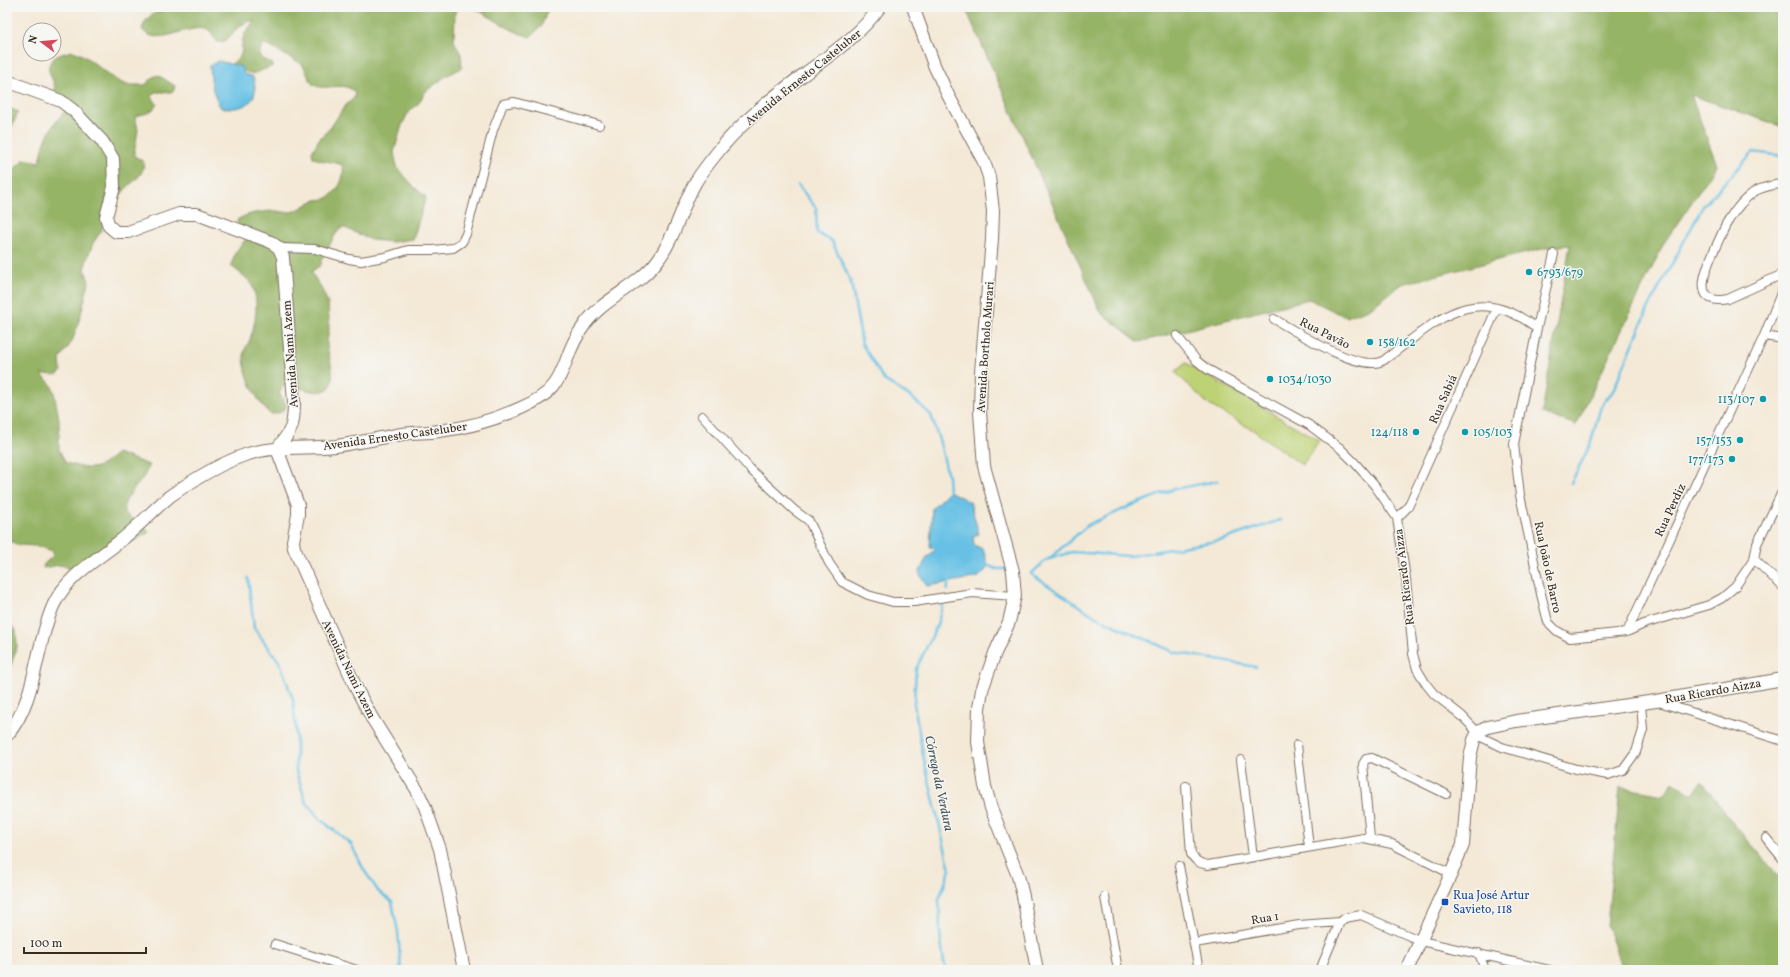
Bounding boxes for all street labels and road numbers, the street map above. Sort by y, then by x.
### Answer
street label: Avenida Ernesto Casteluber [742,26,865,130]
street label: Avenida Bortholo Murari [973,280,999,413]
street label: Avenida Nami Azem [279,299,303,408]
street label: Rua Pavão [1297,314,1353,353]
street label: Rua Sabiá [1426,372,1462,426]
street label: Avenida Ernesto Casteluber [322,419,468,455]
street label: Rua Perdiz [1652,481,1690,540]
street label: Rua João de Barro [1530,520,1565,614]
street label: Rua Ricardo Aizza [1391,528,1419,626]
street label: Avenida Nami Azem [317,617,379,722]
street label: Rua Ricardo Aizza [1664,676,1762,708]
street label: Rua 1 [1250,909,1280,929]

